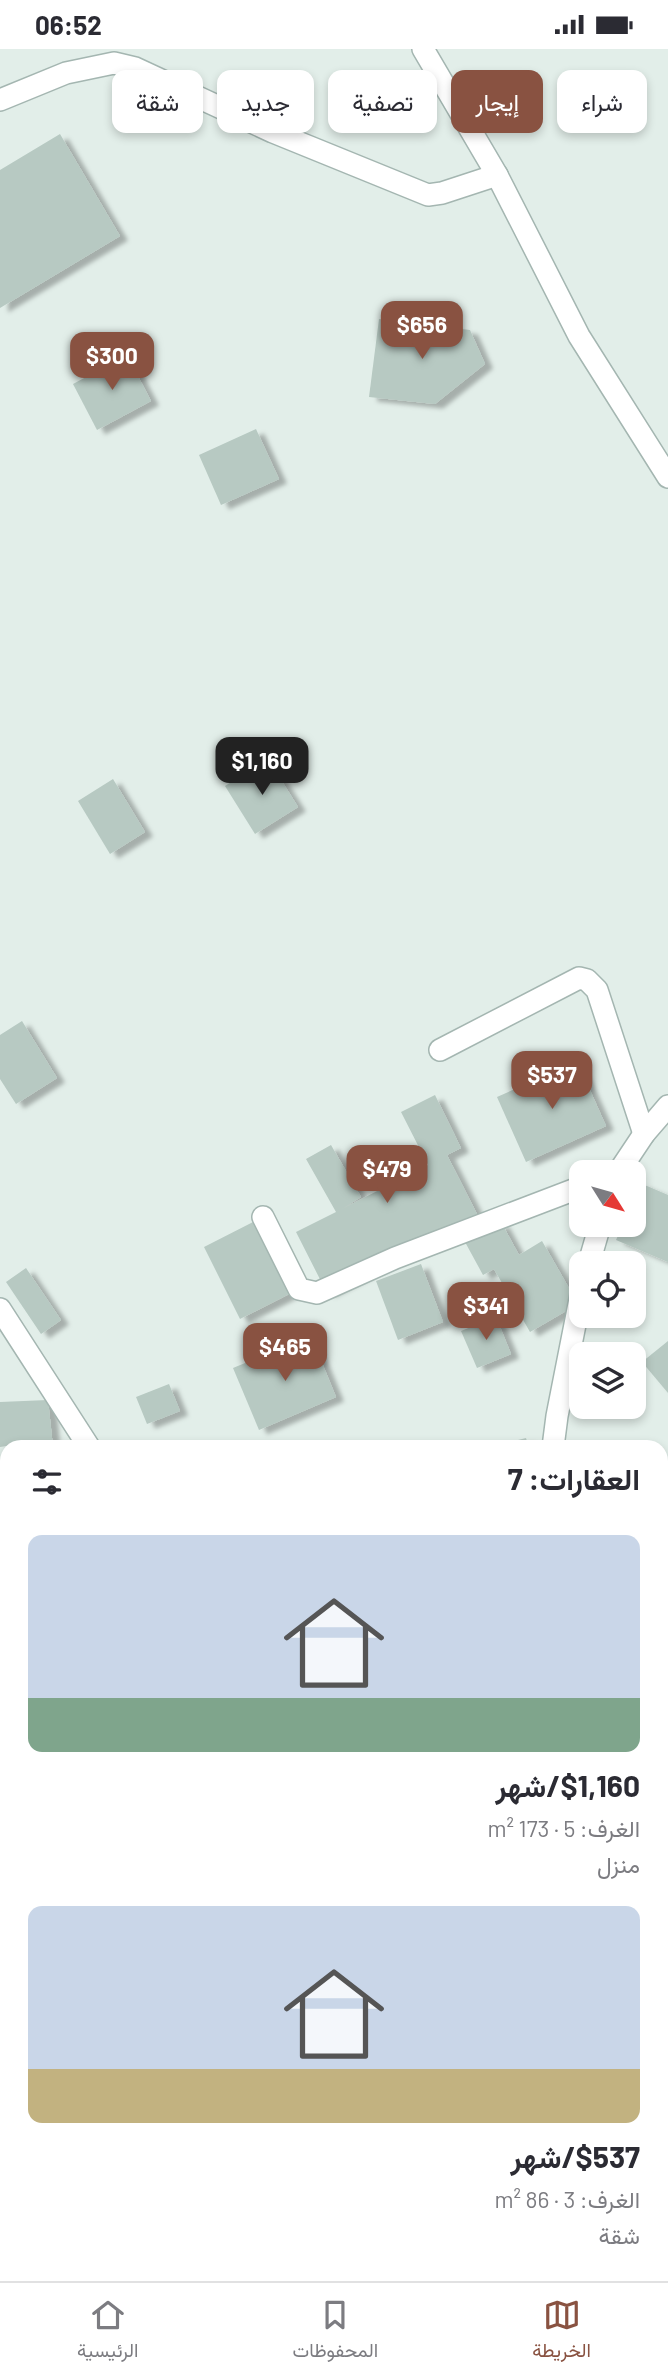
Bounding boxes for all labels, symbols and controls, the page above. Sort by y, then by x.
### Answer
text: 06:52 [35,9,102,40]
chip: شقة [112,70,203,133]
chip: جديد [217,70,314,133]
chip: تصفية [328,70,437,133]
chip: إيجار [451,70,543,133]
chip: شراء [557,70,647,133]
pin: $656 [381,301,463,361]
text: $656 [397,310,447,338]
pin: $300 [71,333,153,392]
text: $300 [86,341,138,369]
pin: $1,160 [205,737,319,797]
text: $1,160 [232,746,293,774]
pin: $537 [511,1051,593,1111]
text: $537 [527,1060,577,1088]
pin: $479 [346,1145,428,1205]
text: $479 [362,1154,412,1182]
north arrow [569,1160,646,1237]
map controls [569,1160,646,1419]
button: locate [569,1251,646,1328]
pin: $341 [445,1283,527,1342]
text: $341 [463,1291,509,1319]
pin: $465 [244,1323,326,1383]
text: $465 [259,1332,311,1360]
button: layers [569,1342,646,1419]
text: العقارات: 7 [508,1460,640,1496]
icon: filters [28,1463,66,1501]
icon: home [271,1580,397,1706]
text: $1,160/شهر [495,1767,640,1803]
text: الغرف: 5 · 173 m² [487,1814,640,1842]
text: منزل [597,1850,640,1878]
icon: home [271,1951,397,2077]
text: $537/شهر [511,2138,640,2174]
text: الغرف: 3 · 86 m² [494,2185,640,2213]
text: شقة [598,2221,640,2249]
tab: الرئيسية [77,2296,138,2367]
tab: المحفوظات [293,2296,378,2367]
tab: الخريطة [532,2296,591,2367]

